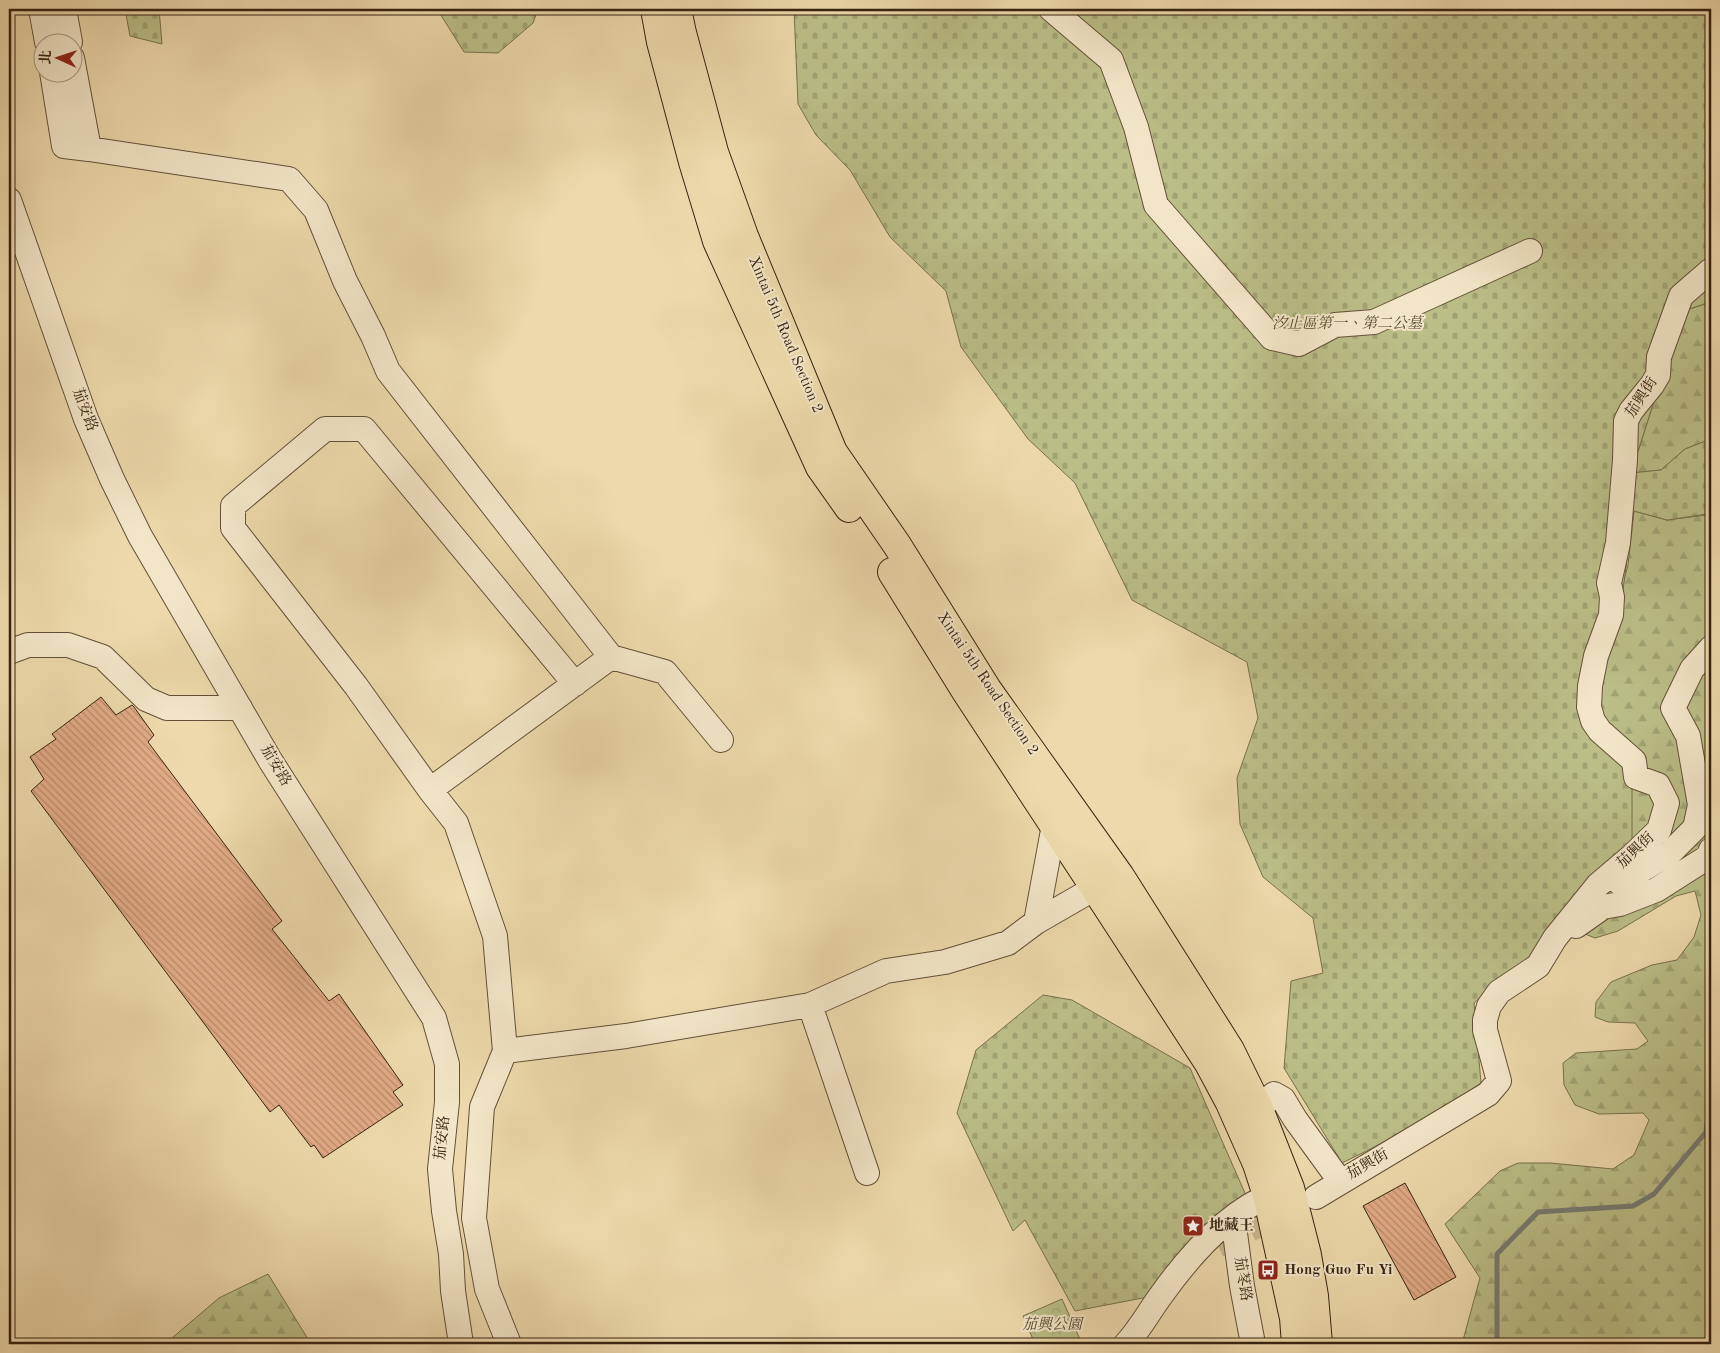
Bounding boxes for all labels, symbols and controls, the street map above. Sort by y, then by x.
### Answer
north arrow [32,32,82,82]
text: 北 [38,50,53,65]
street label: Xintai 5th Road Section 2 [745,254,825,416]
park label: 汐止區第一、第二公墓 [1272,315,1425,332]
street label: 茄興街 [1622,374,1661,421]
street label: 茄安路 [69,386,101,434]
street label: Xintai 5th Road Section 2 [934,610,1040,758]
street label: 茄安路 [257,742,295,789]
street label: 茄興街 [1613,829,1658,872]
street label: 茄安路 [431,1115,453,1161]
street label: 茄興街 [1344,1146,1391,1183]
place icon: 地藏王 [1181,1214,1205,1238]
place label: 地藏王 [1209,1217,1254,1234]
street label: 茄苳路 [1231,1255,1255,1302]
bus stop icon: Hong Guo Fu Yi [1256,1258,1280,1282]
place label: Hong Guo Fu Yi [1284,1263,1392,1278]
park label: 茄興公園 [1022,1316,1084,1333]

